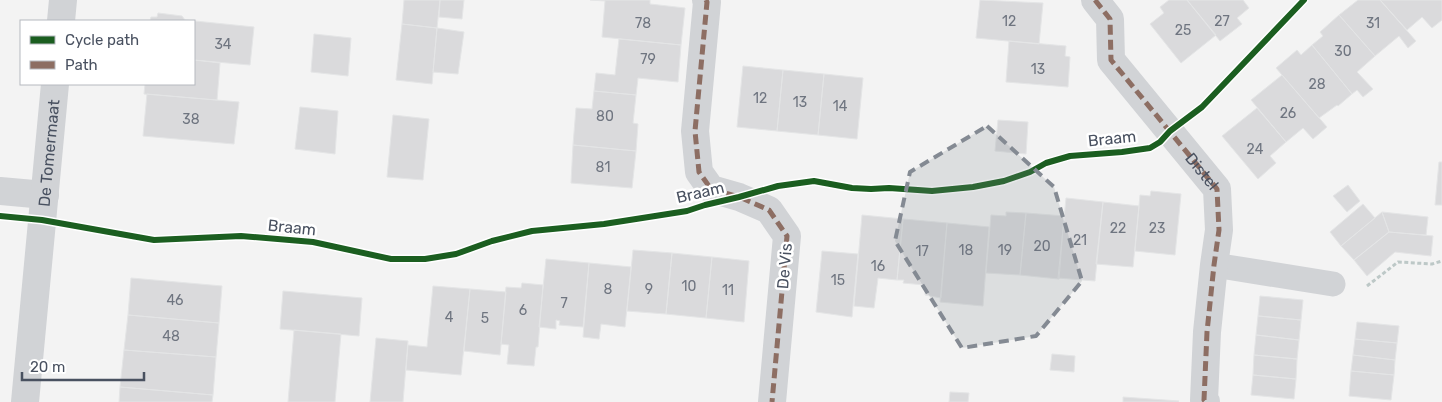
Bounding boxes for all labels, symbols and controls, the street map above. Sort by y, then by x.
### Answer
house number: 12 [1002,13,1016,30]
house number: 27 [1214,13,1230,30]
house number: 78 [635,15,651,32]
house number: 31 [1366,15,1380,32]
legend [20,20,195,85]
house number: 25 [1175,22,1191,39]
text: Cycle path [65,31,139,49]
house number: 34 [214,36,232,53]
house number: 30 [1334,43,1352,60]
house number: 79 [640,51,656,68]
text: Path [65,56,98,74]
house number: 13 [1031,61,1045,78]
house number: 28 [1308,76,1326,93]
house number: 12 [753,90,767,107]
house number: 13 [793,94,807,111]
house number: 14 [833,98,848,115]
street label: De Tomermaat [34,99,64,208]
house number: 26 [1280,105,1296,122]
house number: 80 [596,108,614,125]
house number: 38 [182,111,200,128]
street label: Braam [1087,127,1137,150]
house number: 24 [1247,141,1264,158]
street label: Distel [1181,149,1223,194]
house number: 81 [596,159,610,176]
street label: Braam [674,178,726,207]
street label: Braam [267,216,317,239]
house number: 22 [1110,220,1126,237]
house number: 23 [1149,220,1165,237]
house number: 21 [1073,232,1087,249]
house number: 20 [1033,238,1051,255]
street label: De Vis [773,242,796,290]
house number: 18 [959,242,974,259]
house number: 19 [998,242,1012,259]
house number: 17 [915,243,929,260]
house number: 16 [871,258,885,275]
house number: 15 [831,272,845,289]
house number: 10 [682,278,697,295]
house number: 8 [604,281,613,298]
house number: 9 [645,281,653,298]
house number: 11 [722,282,734,299]
house number: 46 [166,292,184,309]
house number: 7 [560,295,568,312]
house number: 6 [519,302,527,319]
house number: 4 [445,309,454,326]
house number: 5 [481,310,489,327]
house number: 48 [162,328,180,345]
scale bar [22,350,145,382]
text: 20 m [30,358,65,376]

